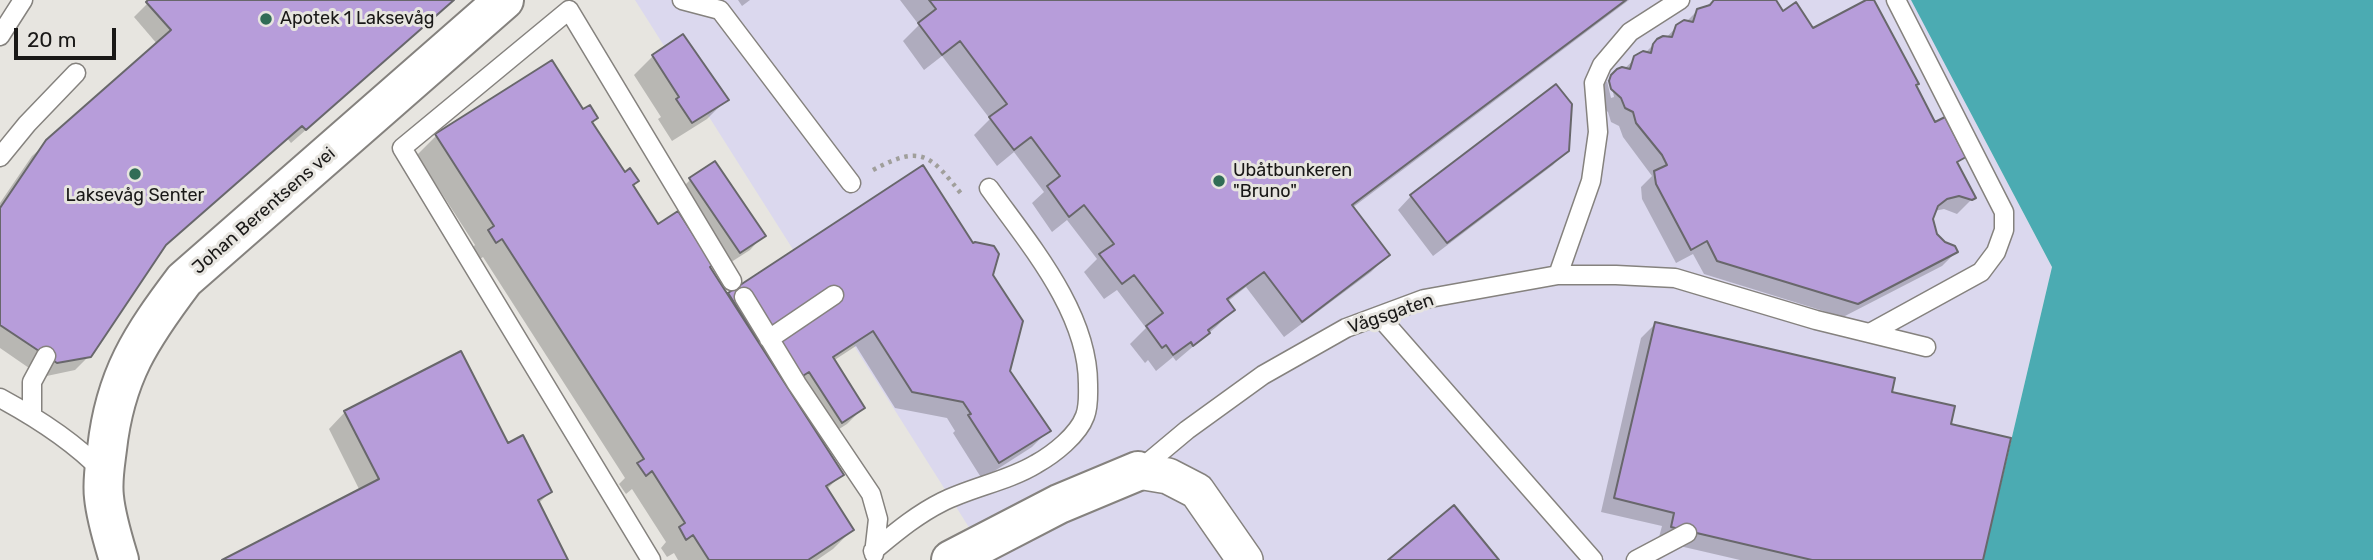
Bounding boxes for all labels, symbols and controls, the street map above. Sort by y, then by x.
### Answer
place label: Apotek 1 Laksevåg [280,8,434,30]
marker: Apotek 1 Laksevåg [258,11,274,27]
scale bar [18,14,119,58]
text: 20 m [27,27,76,52]
street label: Johan Berentsens vei [188,143,340,279]
place label: Ubåtbunkeren "Bruno" [1233,160,1352,202]
marker: Laksevåg Senter [127,166,143,182]
marker: Ubåtbunkeren "Bruno" [1211,173,1227,189]
place label: Laksevåg Senter [66,185,204,207]
street label: Vågsgaten [1345,289,1437,339]

